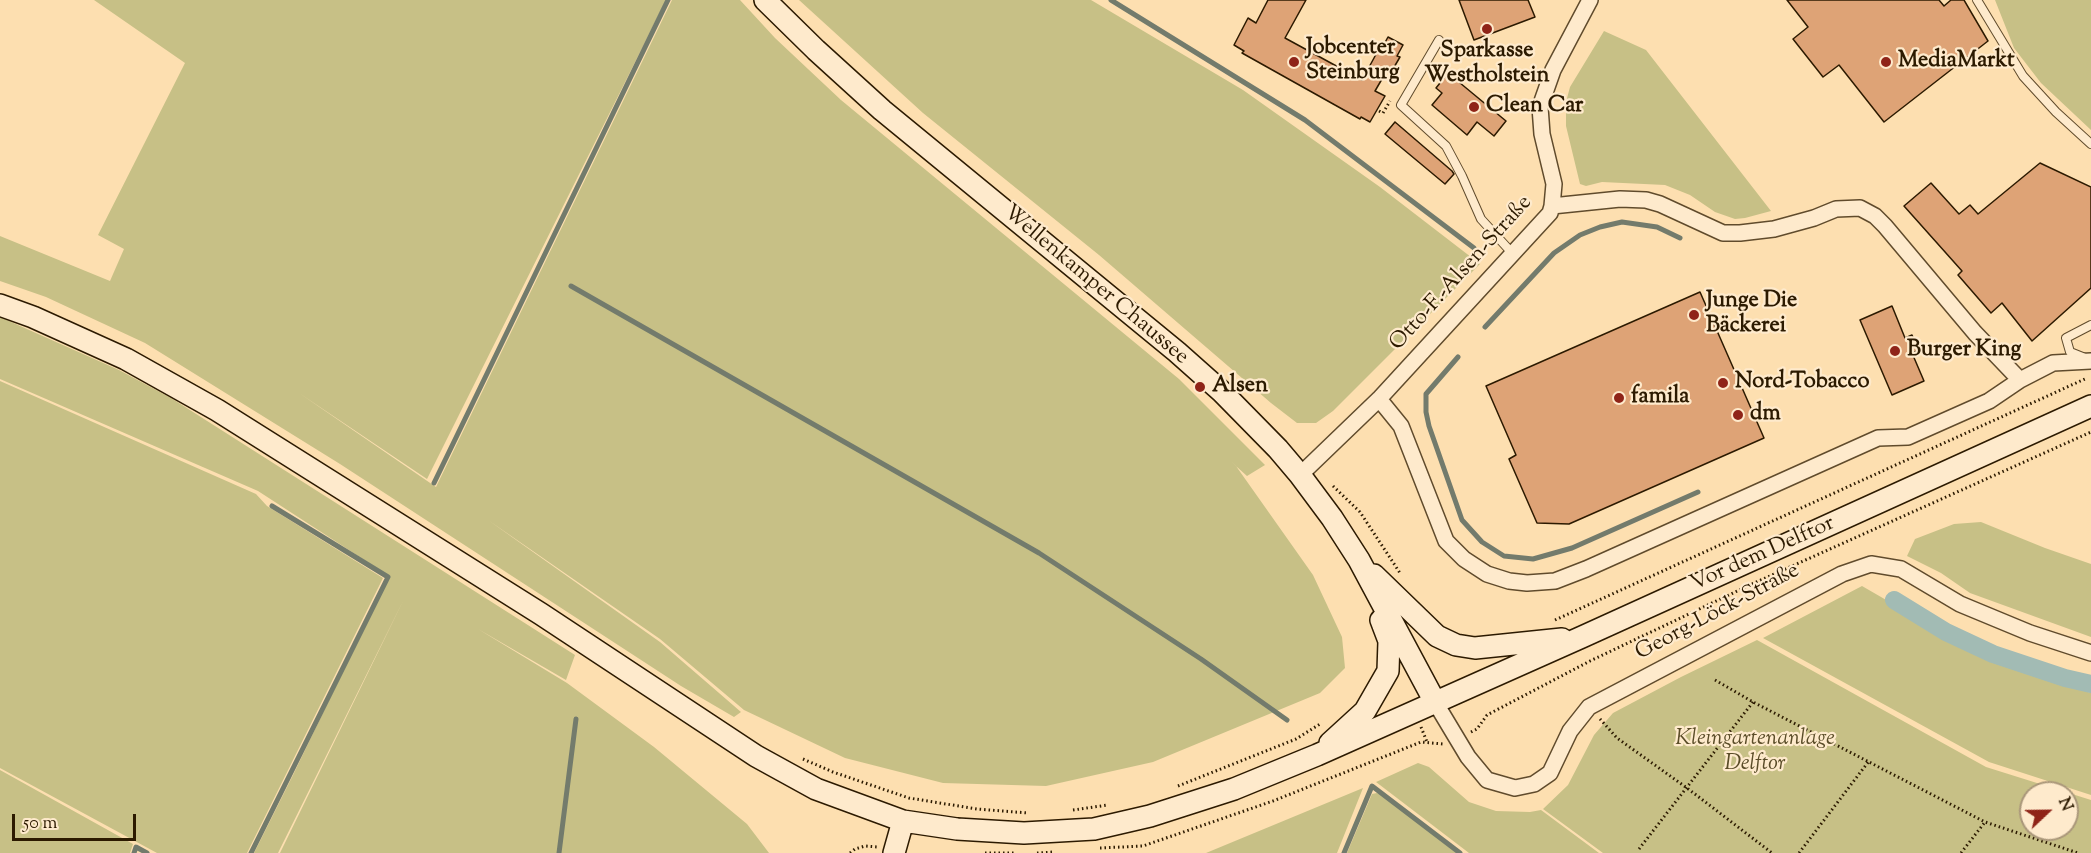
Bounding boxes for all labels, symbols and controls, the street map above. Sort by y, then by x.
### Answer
marker: Sparkasse Westholstein [1480,22,1494,36]
place label: Jobcenter Steinburg [1306,36,1400,88]
place label: Sparkasse Westholstein [1424,39,1550,90]
place label: MediaMarkt [1898,49,2014,75]
marker: Jobcenter Steinburg [1287,55,1301,69]
marker: MediaMarkt [1879,55,1893,69]
place label: Clean Car [1486,94,1583,120]
marker: Clean Car [1467,100,1481,114]
street label: Otto-F.-Alsen-Straße [1385,191,1539,357]
street label: Wellenkamper Chaussee [997,201,1193,371]
place label: Junge Die Bäckerei [1706,289,1797,340]
marker: Junge Die Bäckerei [1687,308,1701,322]
place label: Burger King [1907,338,2021,364]
marker: Burger King [1888,344,1902,358]
place label: Nord-Tobacco [1735,370,1869,396]
place label: Alsen [1212,374,1268,400]
marker: Nord-Tobacco [1716,376,1730,390]
marker: Alsen [1193,380,1207,394]
place label: famila [1631,385,1689,411]
marker: famila [1612,391,1626,405]
place label: dm [1750,402,1781,428]
marker: dm [1731,408,1745,422]
street label: Vor dem Delftor [1687,511,1839,599]
street label: Georg-Löck-Straße [1632,559,1804,667]
park label: Kleingartenanlage Delftor [1675,727,1835,778]
north arrow [2019,781,2079,841]
text: N [2051,795,2077,815]
scale bar [15,802,140,840]
text: 50 m [23,811,57,837]

